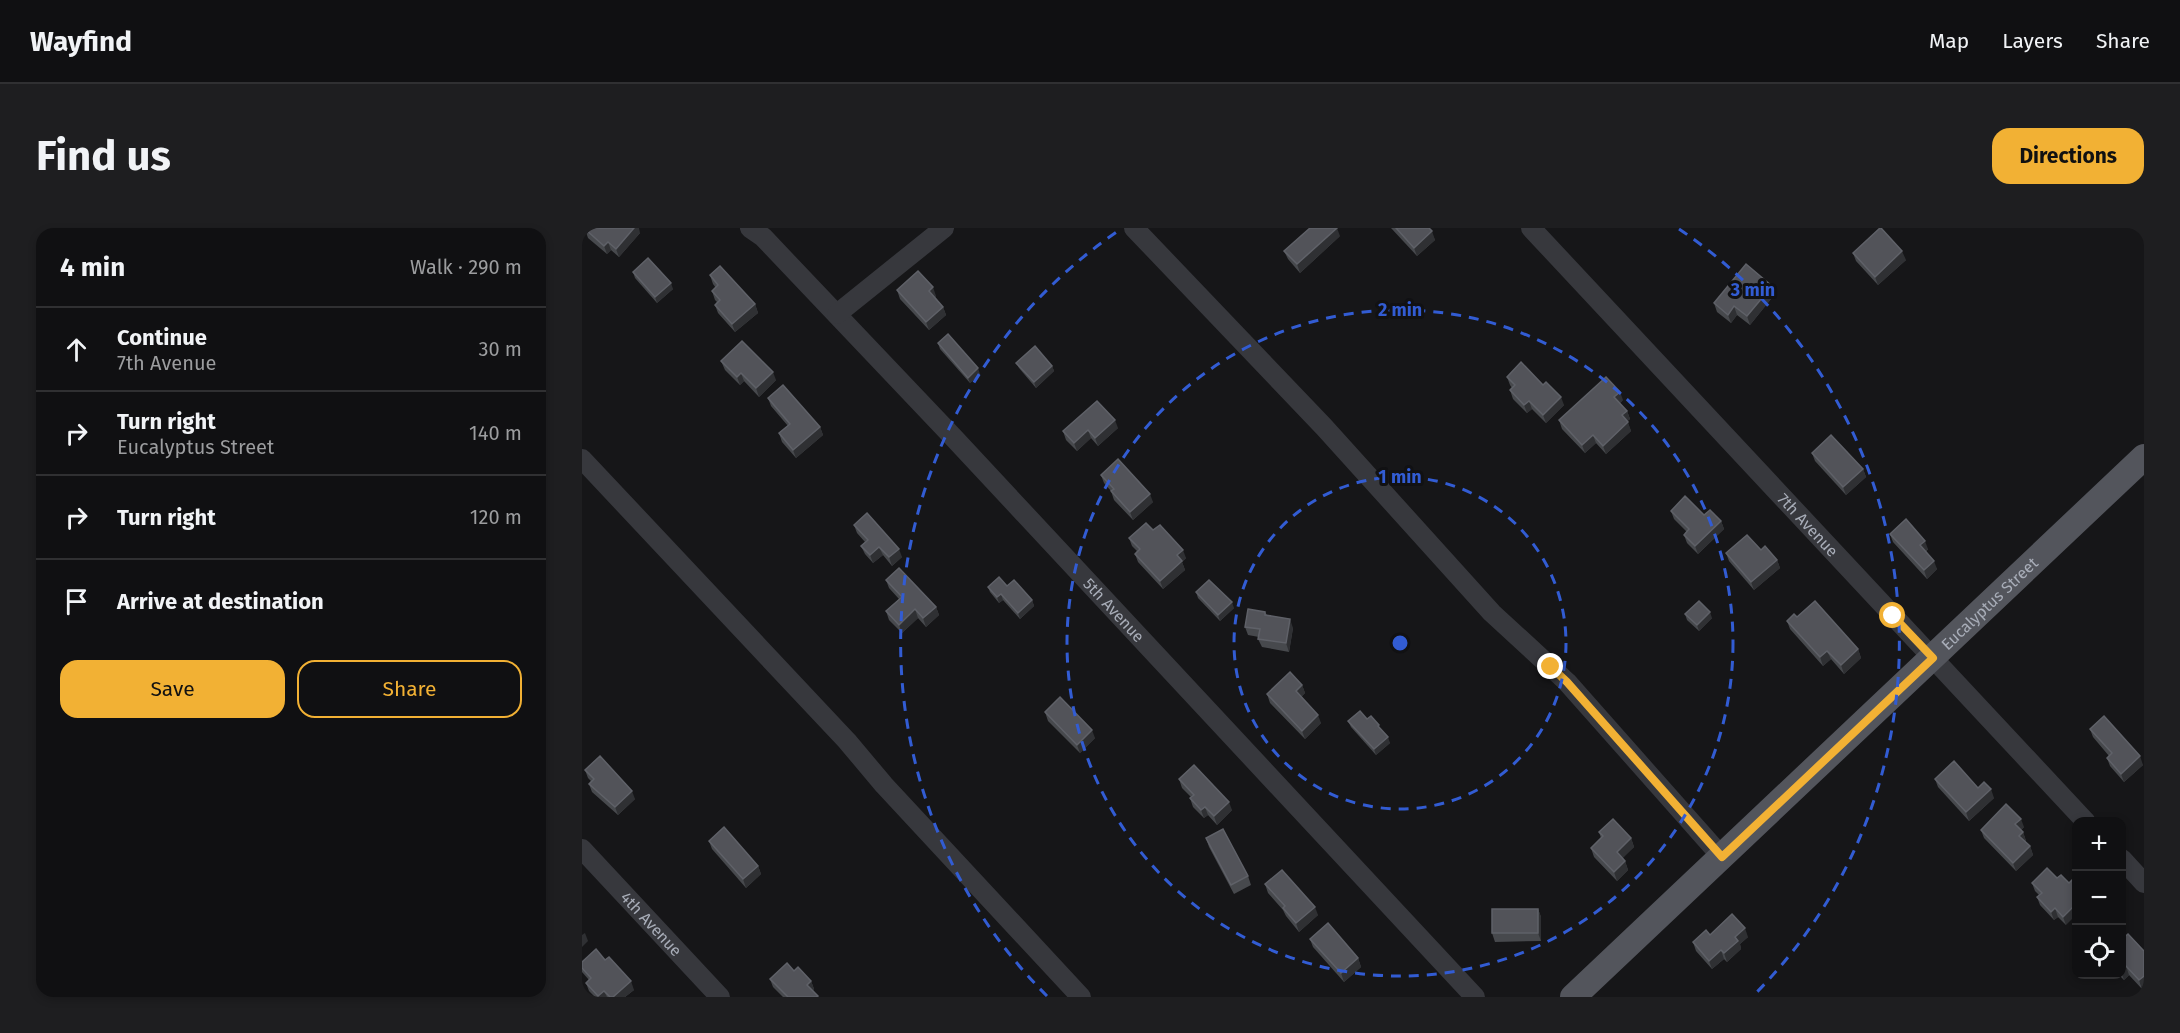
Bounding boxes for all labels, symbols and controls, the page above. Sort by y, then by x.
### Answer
text: Wayfind [30,25,132,58]
text: Map [1929,28,1969,54]
text: Layers [2002,28,2063,54]
text: Share [2096,28,2150,54]
button: Directions [1992,128,2144,184]
text: Find us [36,131,171,181]
text: 4 min [60,252,125,283]
text: Walk · 290 m [410,255,522,279]
text: 3 min [1730,279,1775,301]
text: 2 min [1378,299,1422,321]
text: Continue [117,324,207,351]
icon: ahead [60,333,93,366]
text: 30 m [478,337,522,361]
text: 7th Avenue [117,351,217,375]
text: Turn right [117,408,216,435]
icon: right [60,417,93,450]
text: 140 m [469,421,522,445]
text: Eucalyptus Street [117,435,274,459]
text: 1 min [1378,466,1422,488]
street label: 7th Avenue [1774,489,1842,560]
icon: right [60,501,93,534]
text: Turn right [117,504,216,531]
text: 120 m [470,505,522,529]
street label: Eucalyptus Street [1937,553,2042,653]
street label: 5th Avenue [1080,574,1149,646]
icon: arrive [60,585,93,618]
text: Arrive at destination [117,588,324,615]
route start [1879,602,1905,628]
centre of rings [1390,633,1410,653]
route end [1537,653,1563,679]
button: Save [60,660,285,718]
button: Share [297,660,522,718]
map controls [2072,817,2126,979]
button: + [2072,817,2126,871]
button: − [2072,871,2126,925]
street label: 4th Avenue [617,887,686,960]
button: locate [2072,925,2126,979]

